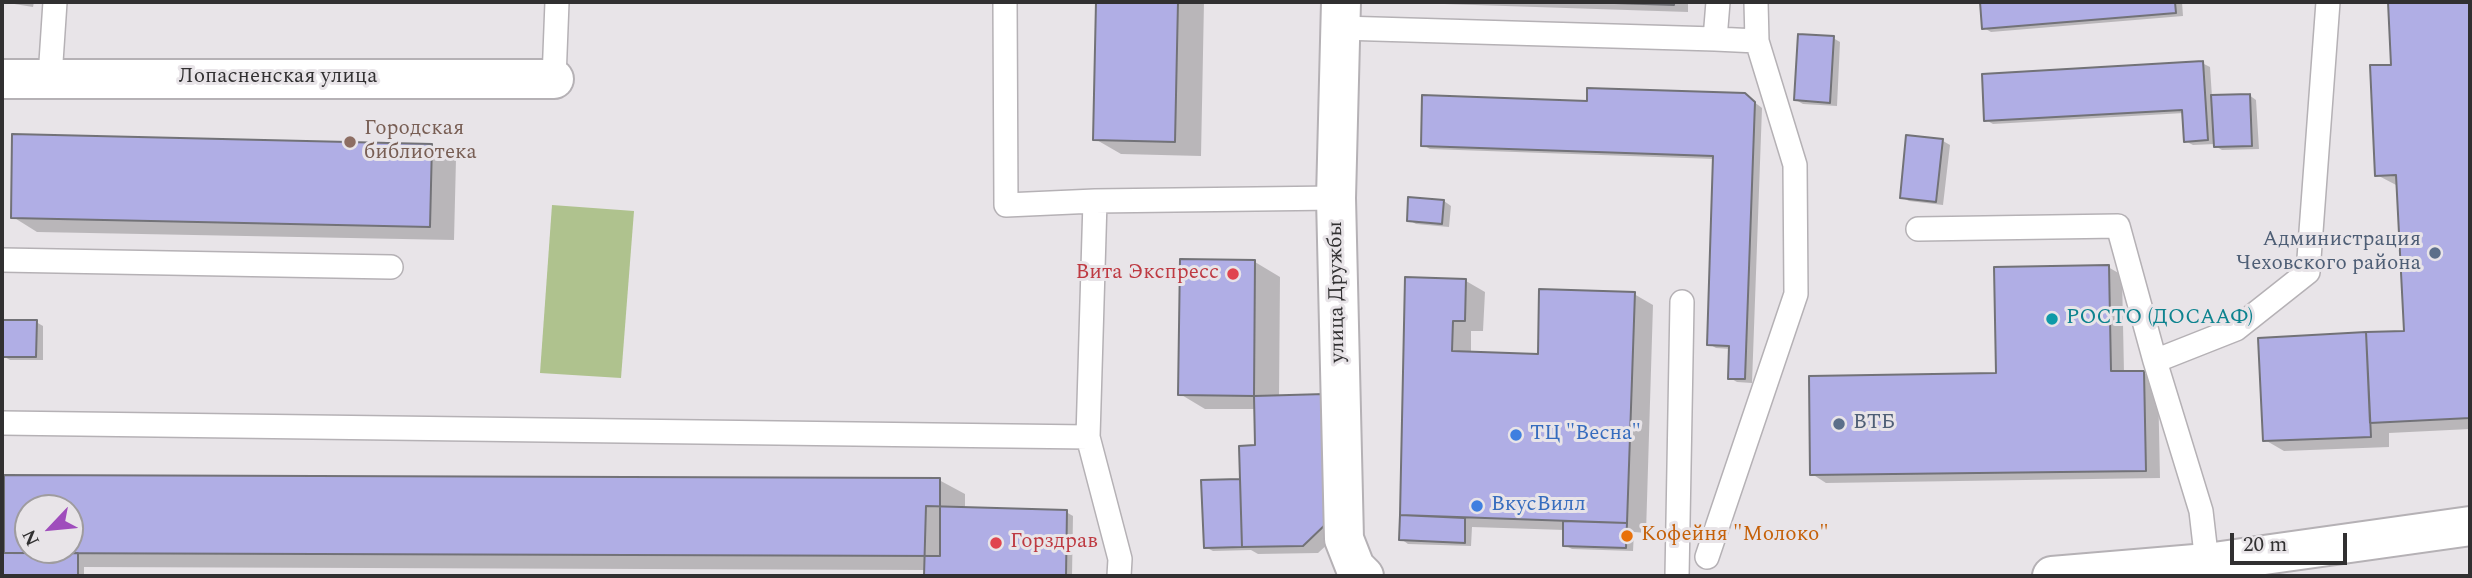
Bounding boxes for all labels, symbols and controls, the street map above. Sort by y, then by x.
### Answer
street label: Лопасненская улица [179,65,377,91]
place label: Городская библиотека [364,117,477,167]
marker: Городская библиотека [342,134,358,150]
street label: улица Дружбы [1324,221,1352,363]
place label: Администрация Чеховского района [2236,228,2421,278]
marker: Администрация Чеховского района [2427,245,2443,261]
place label: Вита Экспресс [1075,261,1219,287]
marker: Вита Экспресс [1225,266,1241,282]
place label: РОСТО (ДОСААФ) [2066,306,2253,332]
marker: РОСТО (ДОСААФ) [2044,311,2060,327]
place label: ВТБ [1853,411,1895,437]
marker: ВТБ [1831,416,1847,432]
place label: ТЦ "Весна" [1530,422,1641,448]
marker: ТЦ "Весна" [1508,427,1524,443]
place label: ВкусВилл [1491,493,1586,519]
north arrow [14,494,84,564]
marker: ВкусВилл [1469,498,1485,514]
scale bar [2234,518,2351,562]
place label: Кофейня "Молоко" [1641,523,1829,549]
text: N [15,524,48,551]
marker: Кофейня "Молоко" [1619,528,1635,544]
text: 20 m [2243,529,2287,561]
place label: Горздрав [1010,530,1098,556]
marker: Горздрав [988,535,1004,551]

